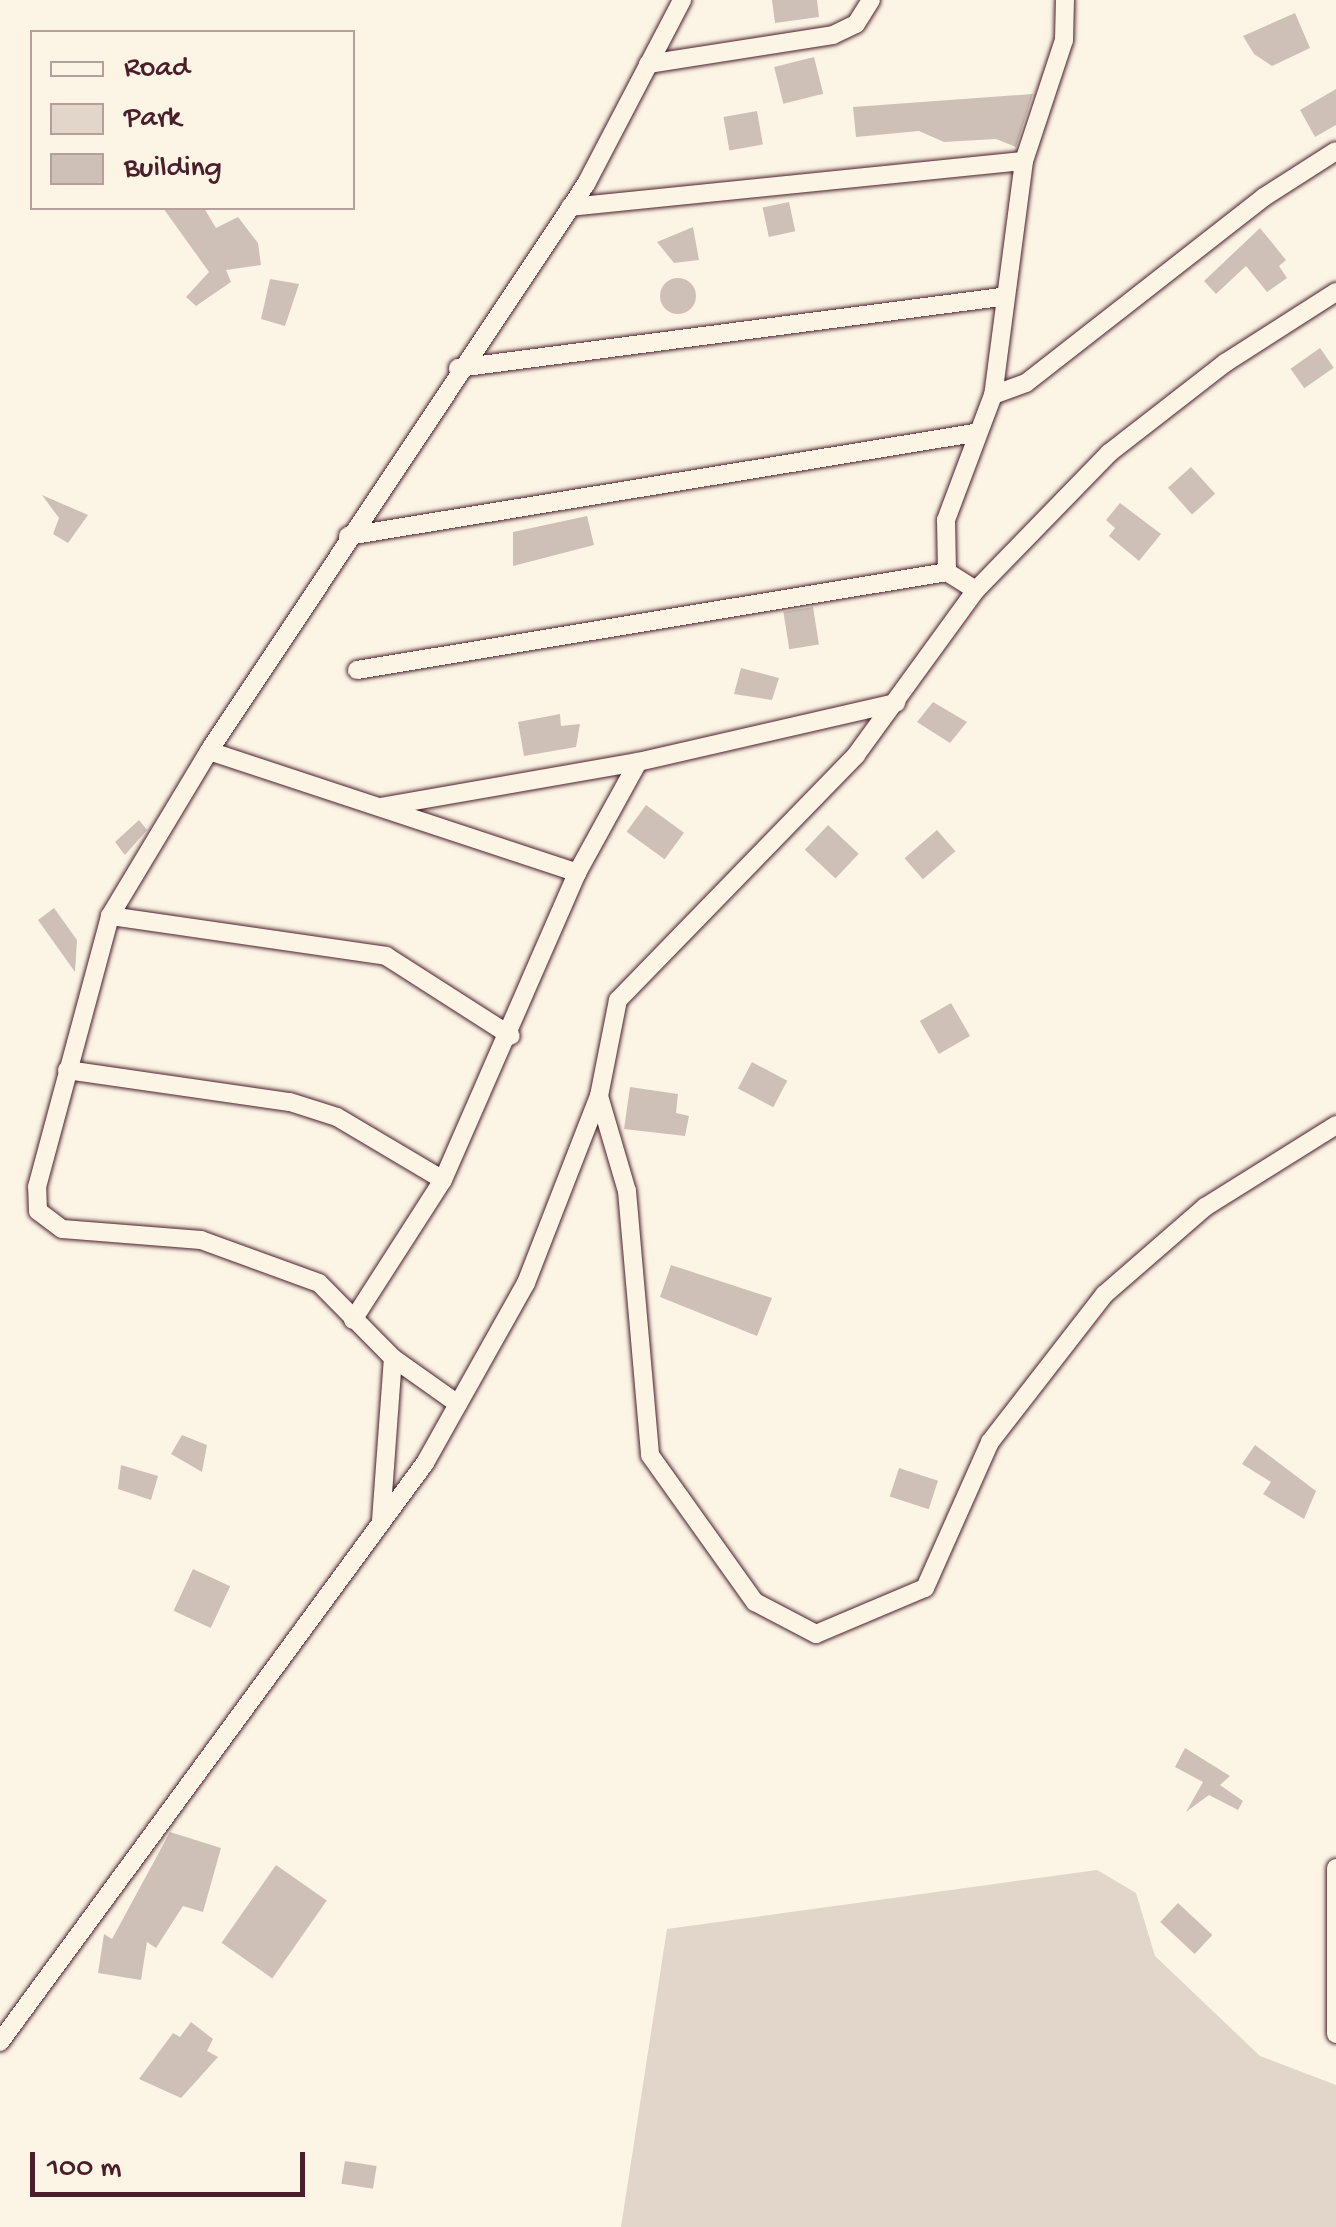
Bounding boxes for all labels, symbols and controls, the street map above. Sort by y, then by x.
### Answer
legend [30,30,355,210]
text: Road [124,52,190,87]
text: Park [124,102,181,137]
text: Building [124,152,222,187]
scale bar [35,2132,310,2194]
text: 100 m [47,2152,122,2187]

